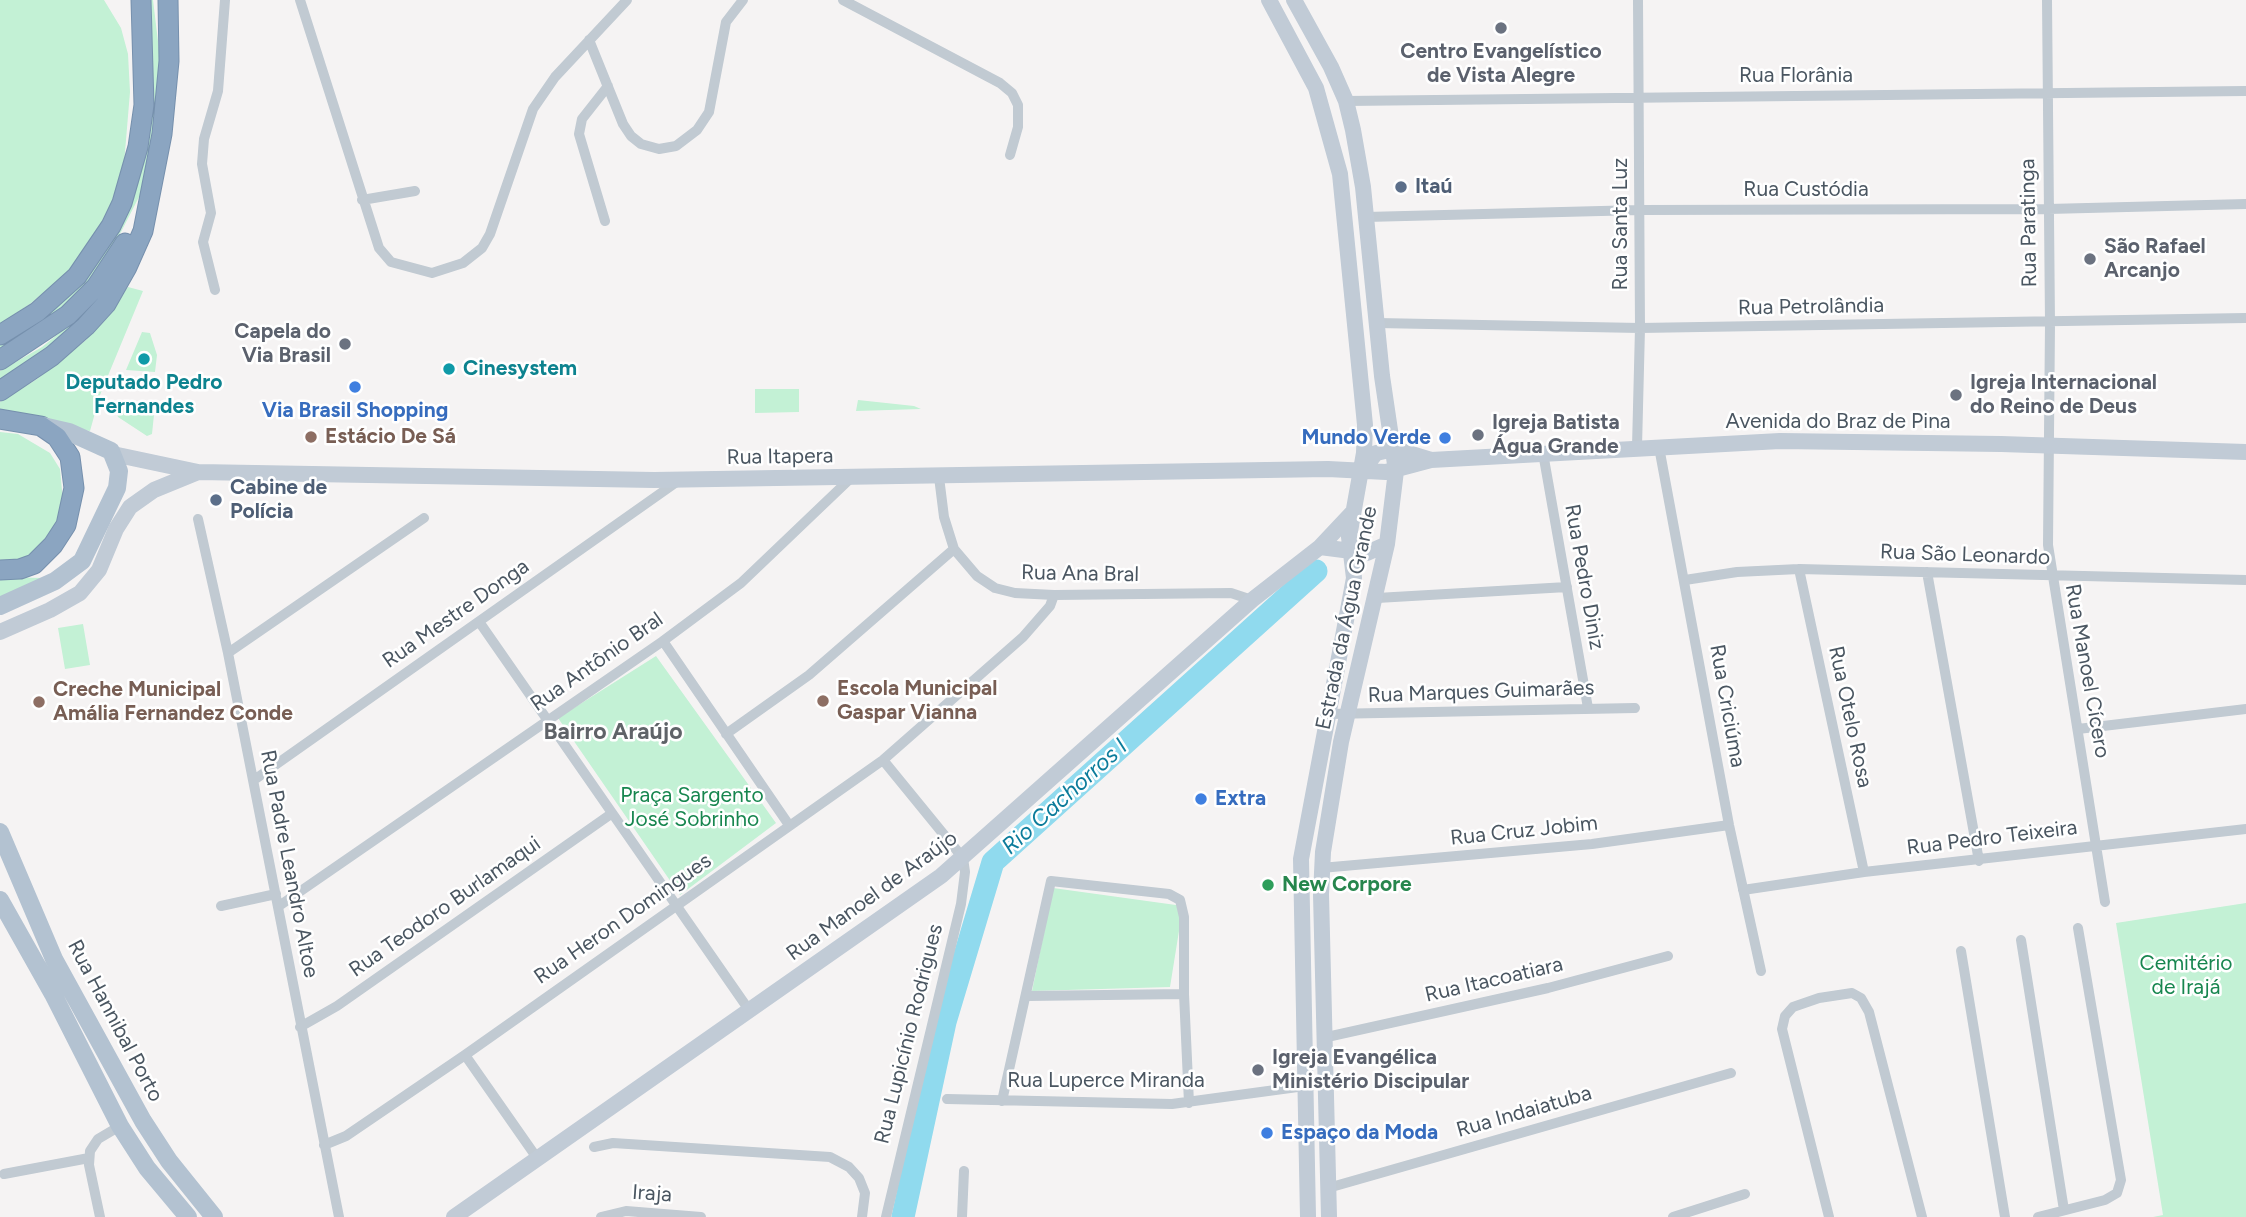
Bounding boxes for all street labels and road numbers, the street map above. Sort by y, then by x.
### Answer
street label: Rua Florânia [1739,63,1853,89]
street label: Rua Santa Luz [1608,158,1634,290]
street label: Rua Paratinga [2015,158,2043,288]
street label: Rua Custódia [1743,177,1869,203]
street label: Rua Petrolândia [1738,293,1884,321]
street label: Avenida do Braz de Pina [1725,409,1951,435]
street label: Rua Itapera [726,443,834,471]
street label: Rua Pedro Diniz [1559,502,1609,652]
street label: Estrada da Água Grande [1311,504,1383,732]
street label: Rua São Leonardo [1879,539,2051,571]
street label: Rua Mestre Donga [378,554,534,674]
street label: Rua Ana Bral [1021,560,1139,588]
street label: Rua Manoel Cícero [2059,582,2115,760]
street label: Rua Antônio Bral [526,607,668,717]
street label: Rua Criciúma [1704,643,1750,769]
street label: Rua Otelo Rosa [1823,644,1877,790]
street label: Rua Marques Guimarães [1367,675,1595,709]
street label: Rua Padre Leandro Altoe [255,748,323,980]
street label: Rua Cruz Jobim [1449,811,1599,851]
street label: Rua Pedro Teixeira [1905,815,2079,861]
street label: Rua Manoel de Araújo [782,826,962,966]
street label: Rua Teodoro Burlamaqui [344,831,546,983]
street label: Rua Heron Domingues [530,848,716,990]
street label: Rua Lupicínio Rodrigues [869,921,949,1147]
street label: Rua Hannibal Porto [62,936,168,1106]
street label: Rua Itacoatiara [1423,952,1565,1008]
street label: Rua Luperce Miranda [1007,1068,1205,1094]
street label: Rua Indaiatuba [1454,1081,1594,1143]
street label: Iraja [631,1180,673,1208]

